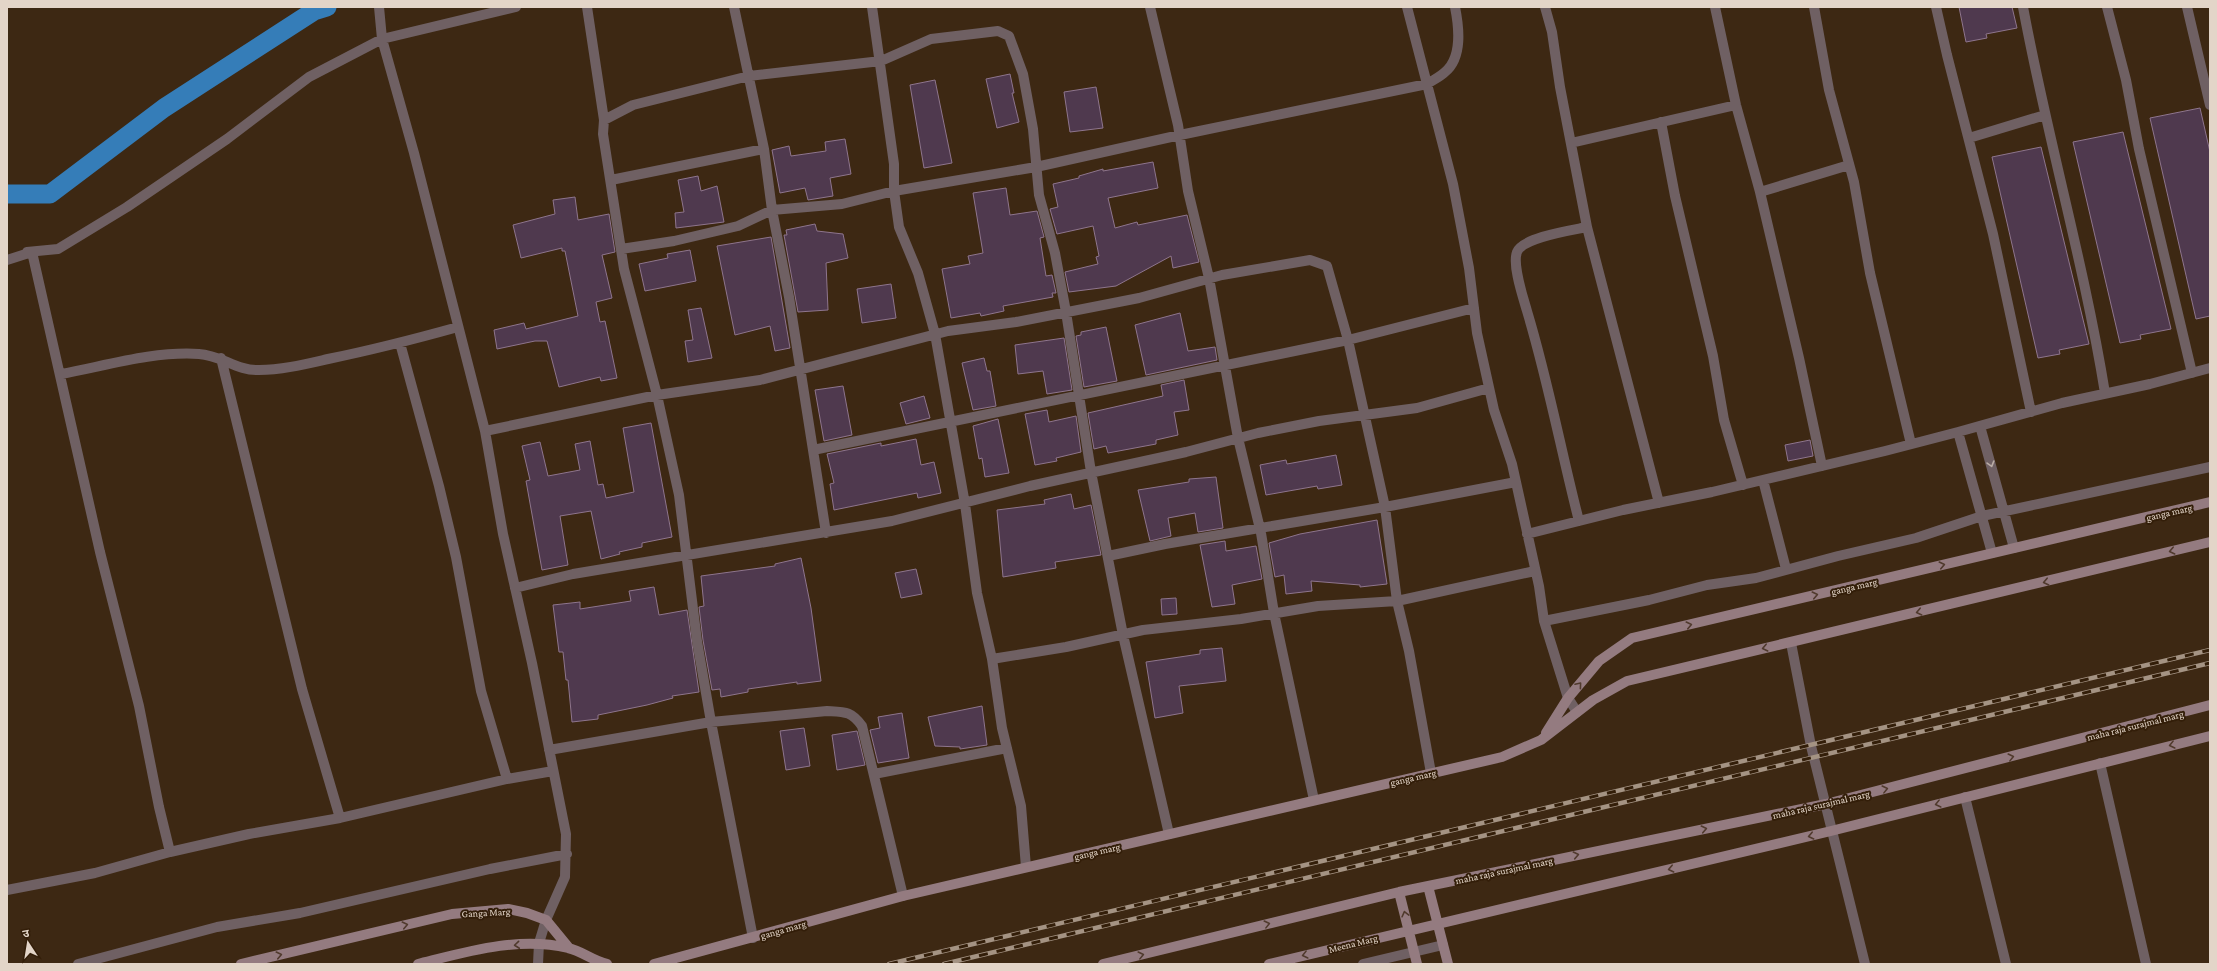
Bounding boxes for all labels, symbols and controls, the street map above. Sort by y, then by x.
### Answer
one-way arrow [1986,460,1995,467]
street label: ganga marg [2145,502,2193,523]
one-way arrow [2169,547,2175,555]
one-way arrow [1939,561,1945,569]
street label: ganga marg [1830,576,1878,597]
one-way arrow [2042,577,2049,585]
one-way arrow [1812,591,1819,599]
one-way arrow [1916,607,1922,615]
one-way arrow [1686,621,1692,629]
one-way arrow [1762,644,1769,652]
one-way arrow [1574,682,1581,689]
street label: maha raja surajmal marg [2086,708,2185,744]
one-way arrow [2169,741,2175,749]
one-way arrow [2008,753,2014,761]
street label: ganga marg [1389,767,1437,788]
one-way arrow [1881,785,1888,794]
street label: maha raja surajmal marg [1772,788,1871,822]
one-way arrow [1934,800,1941,808]
one-way arrow [1701,826,1707,834]
one-way arrow [1808,831,1815,840]
street label: ganga marg [1073,841,1121,862]
one-way arrow [1573,852,1580,860]
street label: maha raja surajmal marg [1454,855,1554,887]
one-way arrow [1668,864,1674,872]
street label: Ganga Marg [461,906,511,919]
one-way arrow [1401,911,1410,918]
street label: ganga marg [759,918,807,941]
one-way arrow [1263,920,1270,929]
one-way arrow [401,921,408,930]
north arrow [8,923,48,963]
text: उ [22,927,31,940]
street label: Meena Marg [1327,932,1379,955]
one-way arrow [514,940,520,949]
one-way arrow [275,951,282,960]
one-way arrow [1137,951,1144,959]
one-way arrow [1301,951,1308,959]

